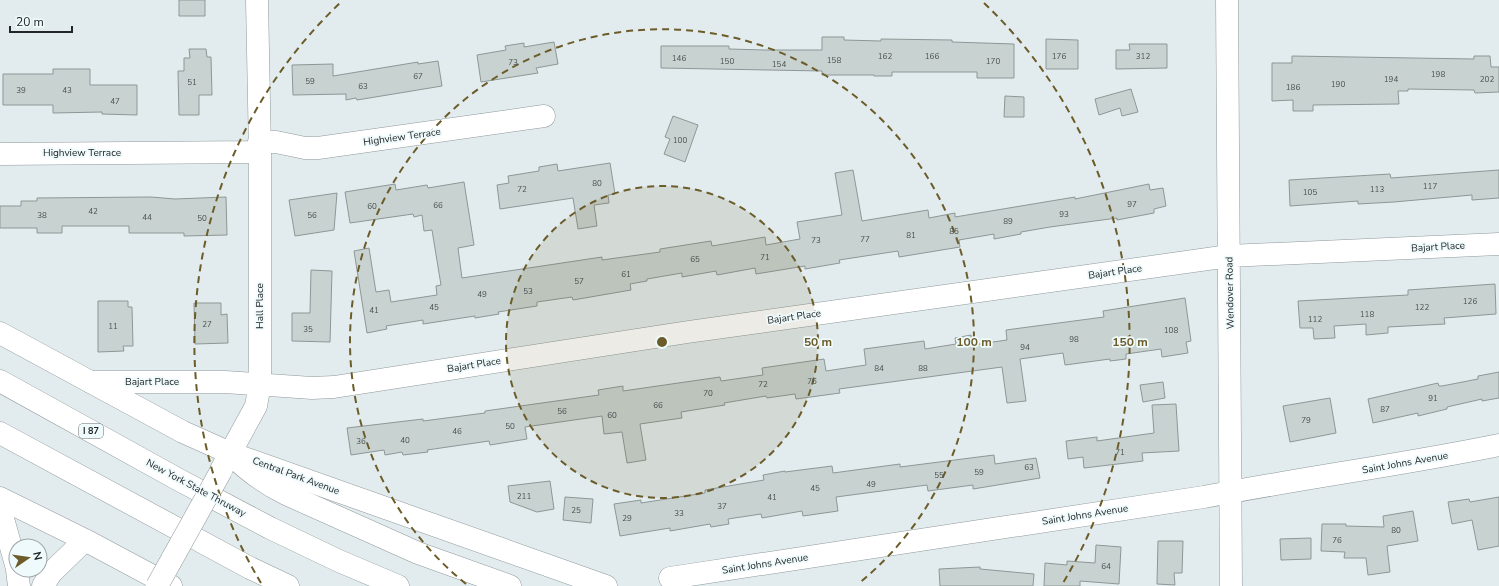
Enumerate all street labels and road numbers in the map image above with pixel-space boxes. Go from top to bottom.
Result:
street label: Highview Terrace [362,125,442,149]
street label: Highview Terrace [43,146,121,160]
street label: Bajart Place [1411,239,1465,255]
street label: Wendover Road [1222,256,1238,329]
street label: Bajart Place [1087,261,1143,283]
street label: Hall Place [253,283,267,329]
street label: Bajart Place [766,306,822,328]
street label: Bajart Place [446,354,502,376]
street label: Bajart Place [125,375,179,389]
road number: I 87 [79,424,103,438]
street label: Saint Johns Avenue [1361,449,1449,477]
street label: Central Park Avenue [250,454,342,498]
street label: New York State Thruway [144,456,249,521]
street label: Saint Johns Avenue [1041,501,1129,529]
street label: Saint Johns Avenue [721,550,809,578]

